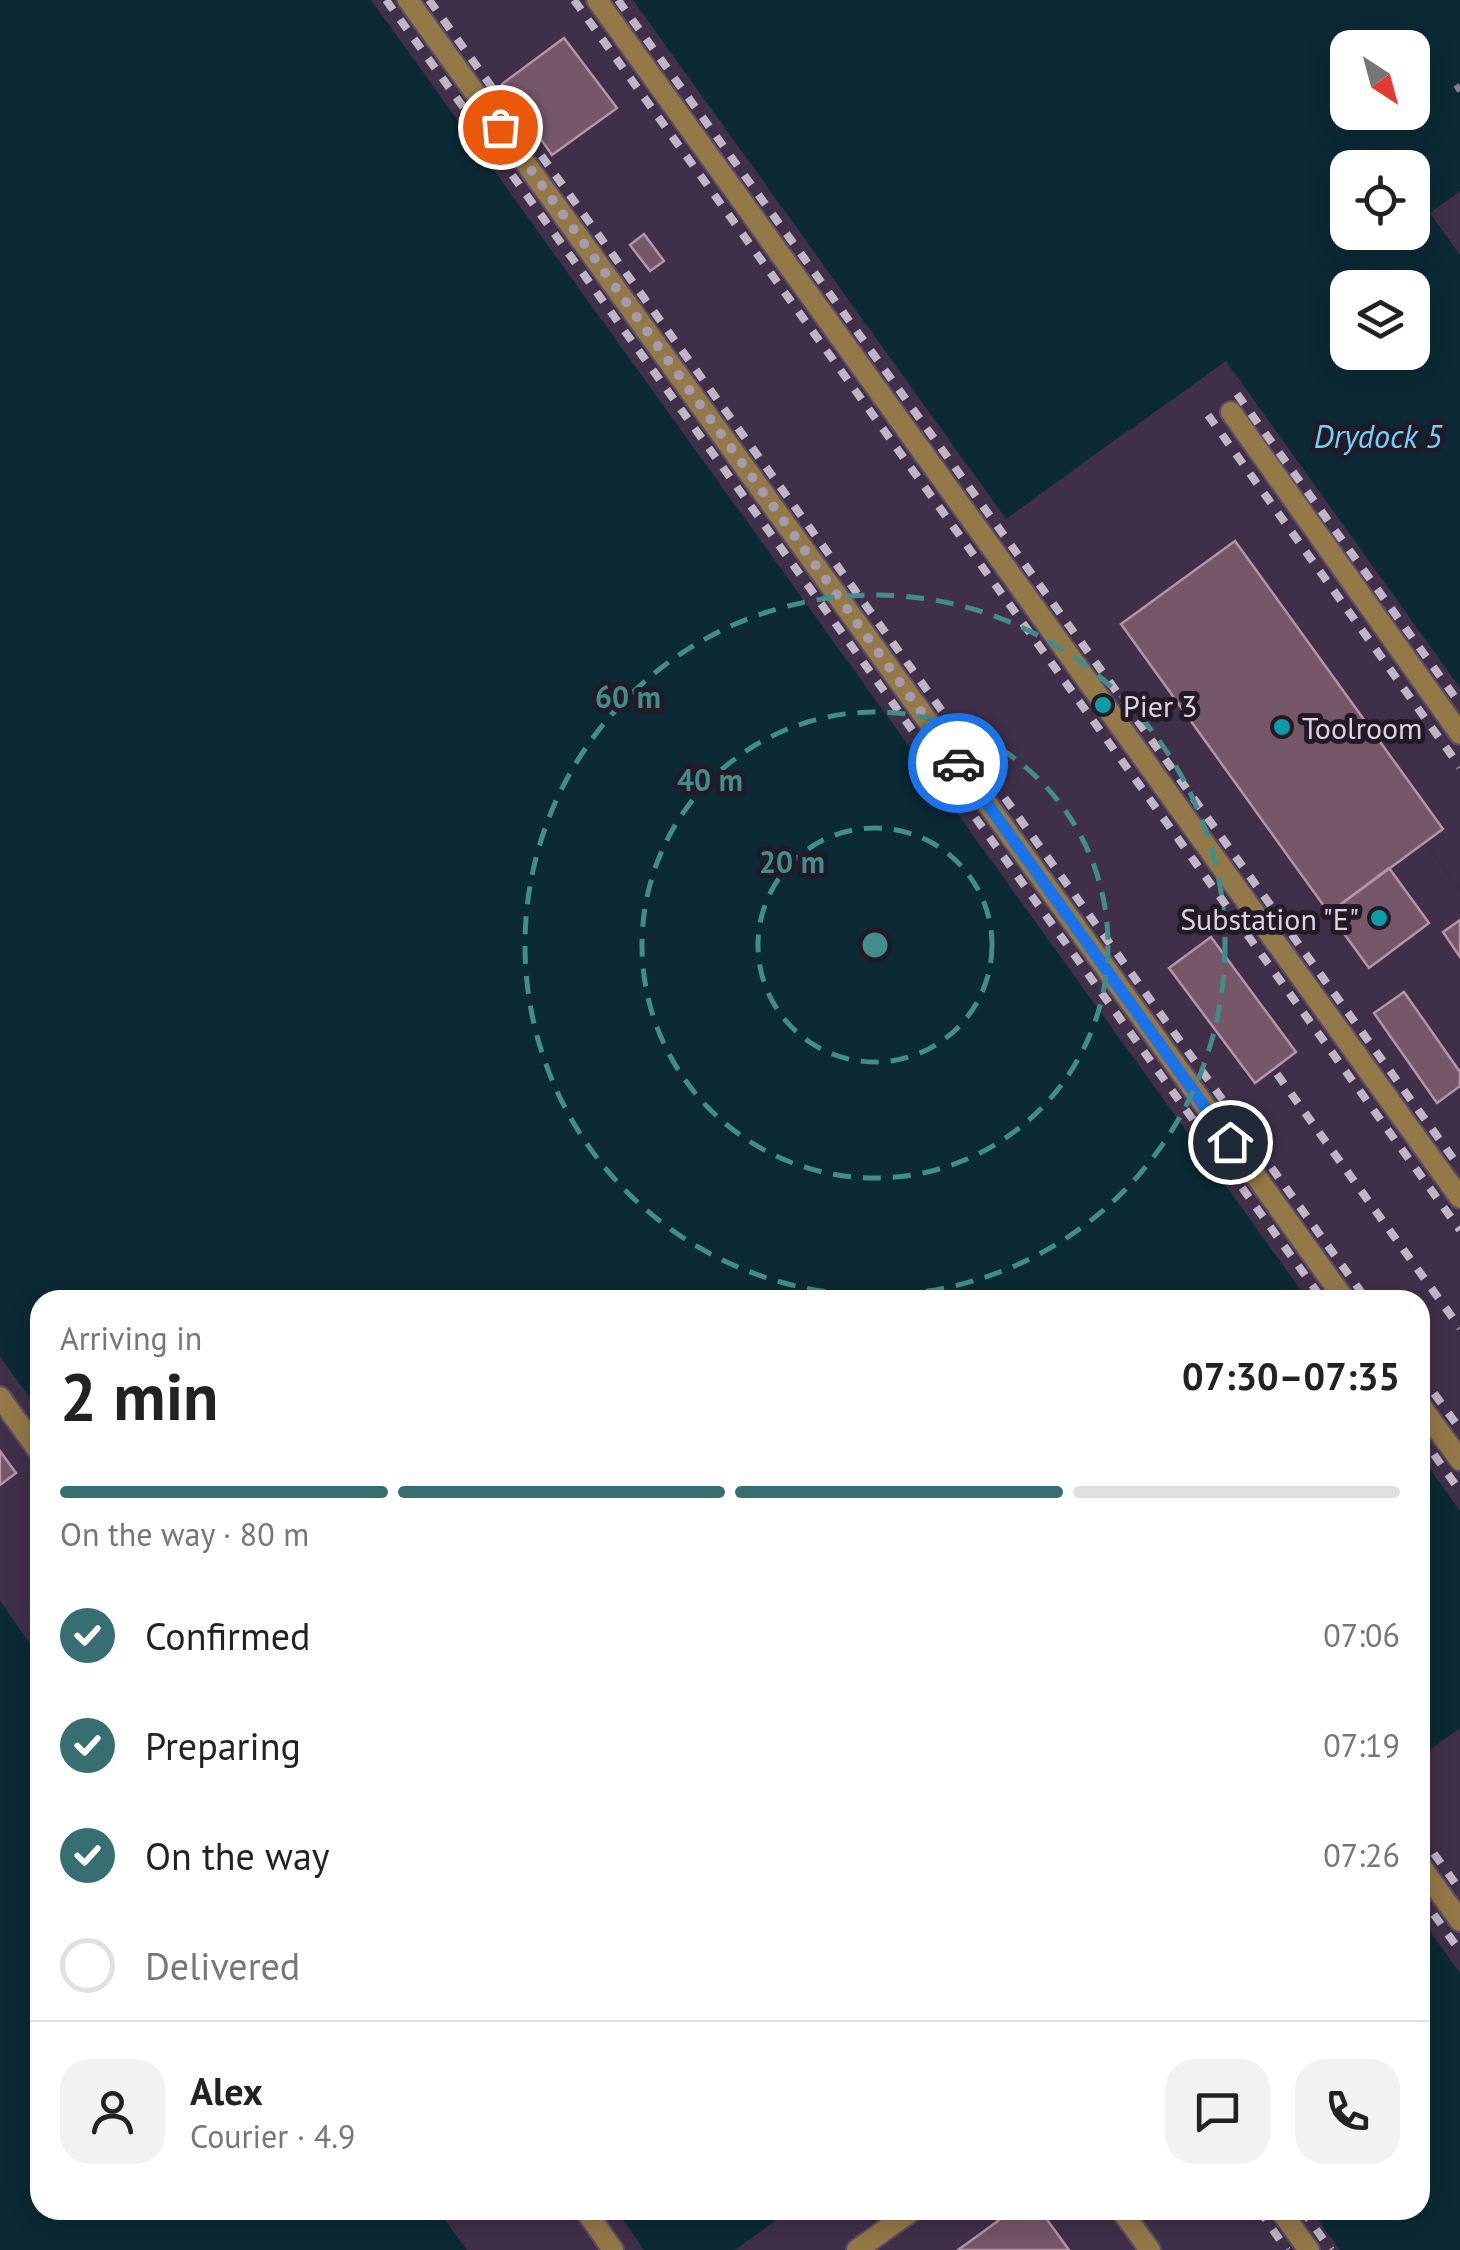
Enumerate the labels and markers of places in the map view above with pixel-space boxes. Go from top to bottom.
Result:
pin [458,85,543,170]
place label: Pier 3 [1123,686,1198,725]
marker: Pier 3 [1092,694,1114,716]
place label: Toolroom [1302,708,1422,747]
marker: Toolroom [1271,716,1293,738]
place label: Substation "E" [1180,899,1359,938]
marker: Substation "E" [1368,907,1390,929]
centre of rings [857,927,893,963]
pin [1188,1100,1273,1185]

